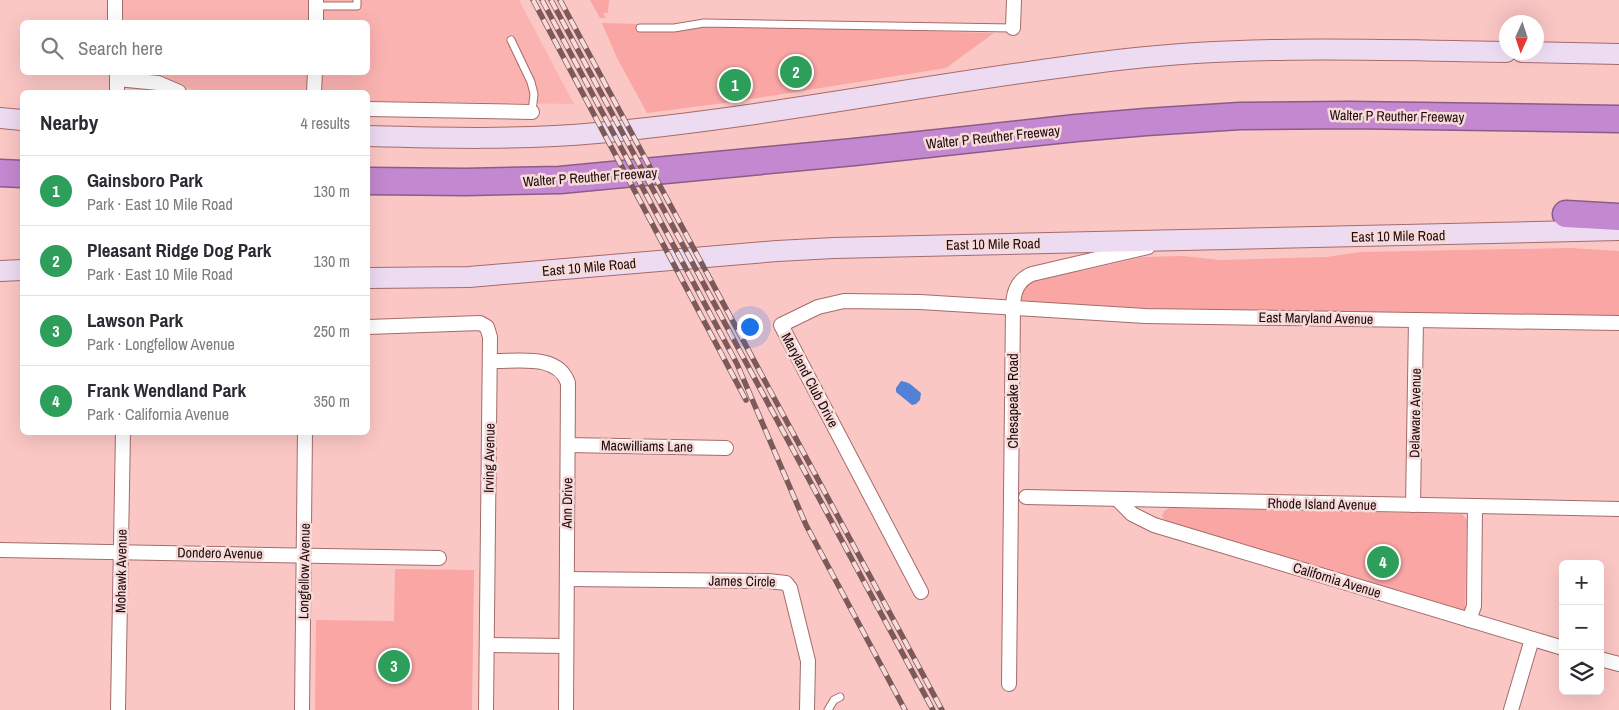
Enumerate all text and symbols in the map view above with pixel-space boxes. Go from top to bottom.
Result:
north arrow [1499,15,1544,60]
search box [20,20,370,75]
icon: search [38,34,66,62]
text: Search here [78,35,163,61]
pin: 2 [780,53,812,91]
pin: 1 [719,66,751,104]
street label: Walter P Reuther Freeway [1330,106,1465,126]
text: Nearby [40,108,98,137]
text: 4 results [300,112,350,134]
street label: Walter P Reuther Freeway [925,121,1061,153]
street label: Walter P Reuther Freeway [522,163,658,191]
text: Gainsboro Park [87,167,203,193]
text: 1 [52,180,60,202]
text: 130 m [314,180,350,202]
text: Park · East 10 Mile Road [87,193,233,215]
street label: East 10 Mile Road [1351,226,1445,246]
street label: East 10 Mile Road [946,234,1040,254]
text: Pleasant Ridge Dog Park [87,237,271,263]
text: 2 [52,250,60,272]
text: 130 m [314,250,350,272]
street label: East 10 Mile Road [541,254,637,280]
text: Park · East 10 Mile Road [87,263,233,285]
text: Lawson Park [87,307,183,333]
street label: East Maryland Avenue [1259,308,1373,328]
your location [737,314,763,340]
text: 3 [52,320,60,342]
text: 250 m [314,320,350,342]
street label: Maryland Club Drive [777,330,843,430]
text: Park · Longfellow Avenue [87,333,235,355]
street label: Chesapeake Road [1004,353,1022,449]
street label: Delaware Avenue [1405,368,1425,458]
text: Frank Wendland Park [87,377,246,403]
text: 4 [52,390,60,412]
text: 350 m [314,390,350,412]
text: Park · California Avenue [87,403,229,425]
street label: Irving Avenue [479,423,499,493]
street label: Macwilliams Lane [601,436,693,456]
street label: Ann Drive [558,477,576,530]
street label: Rhode Island Avenue [1267,494,1377,514]
street label: Longfellow Avenue [294,523,314,619]
street label: Mohawk Avenue [111,529,131,613]
street label: Dondero Avenue [177,543,263,563]
pin: 4 [1367,543,1399,581]
street label: California Avenue [1291,558,1383,602]
map controls [1559,560,1604,695]
button: + [1559,560,1604,605]
street label: James Circle [708,571,776,591]
button: − [1559,605,1604,650]
pin: 3 [378,647,410,685]
button: layers [1559,650,1604,695]

